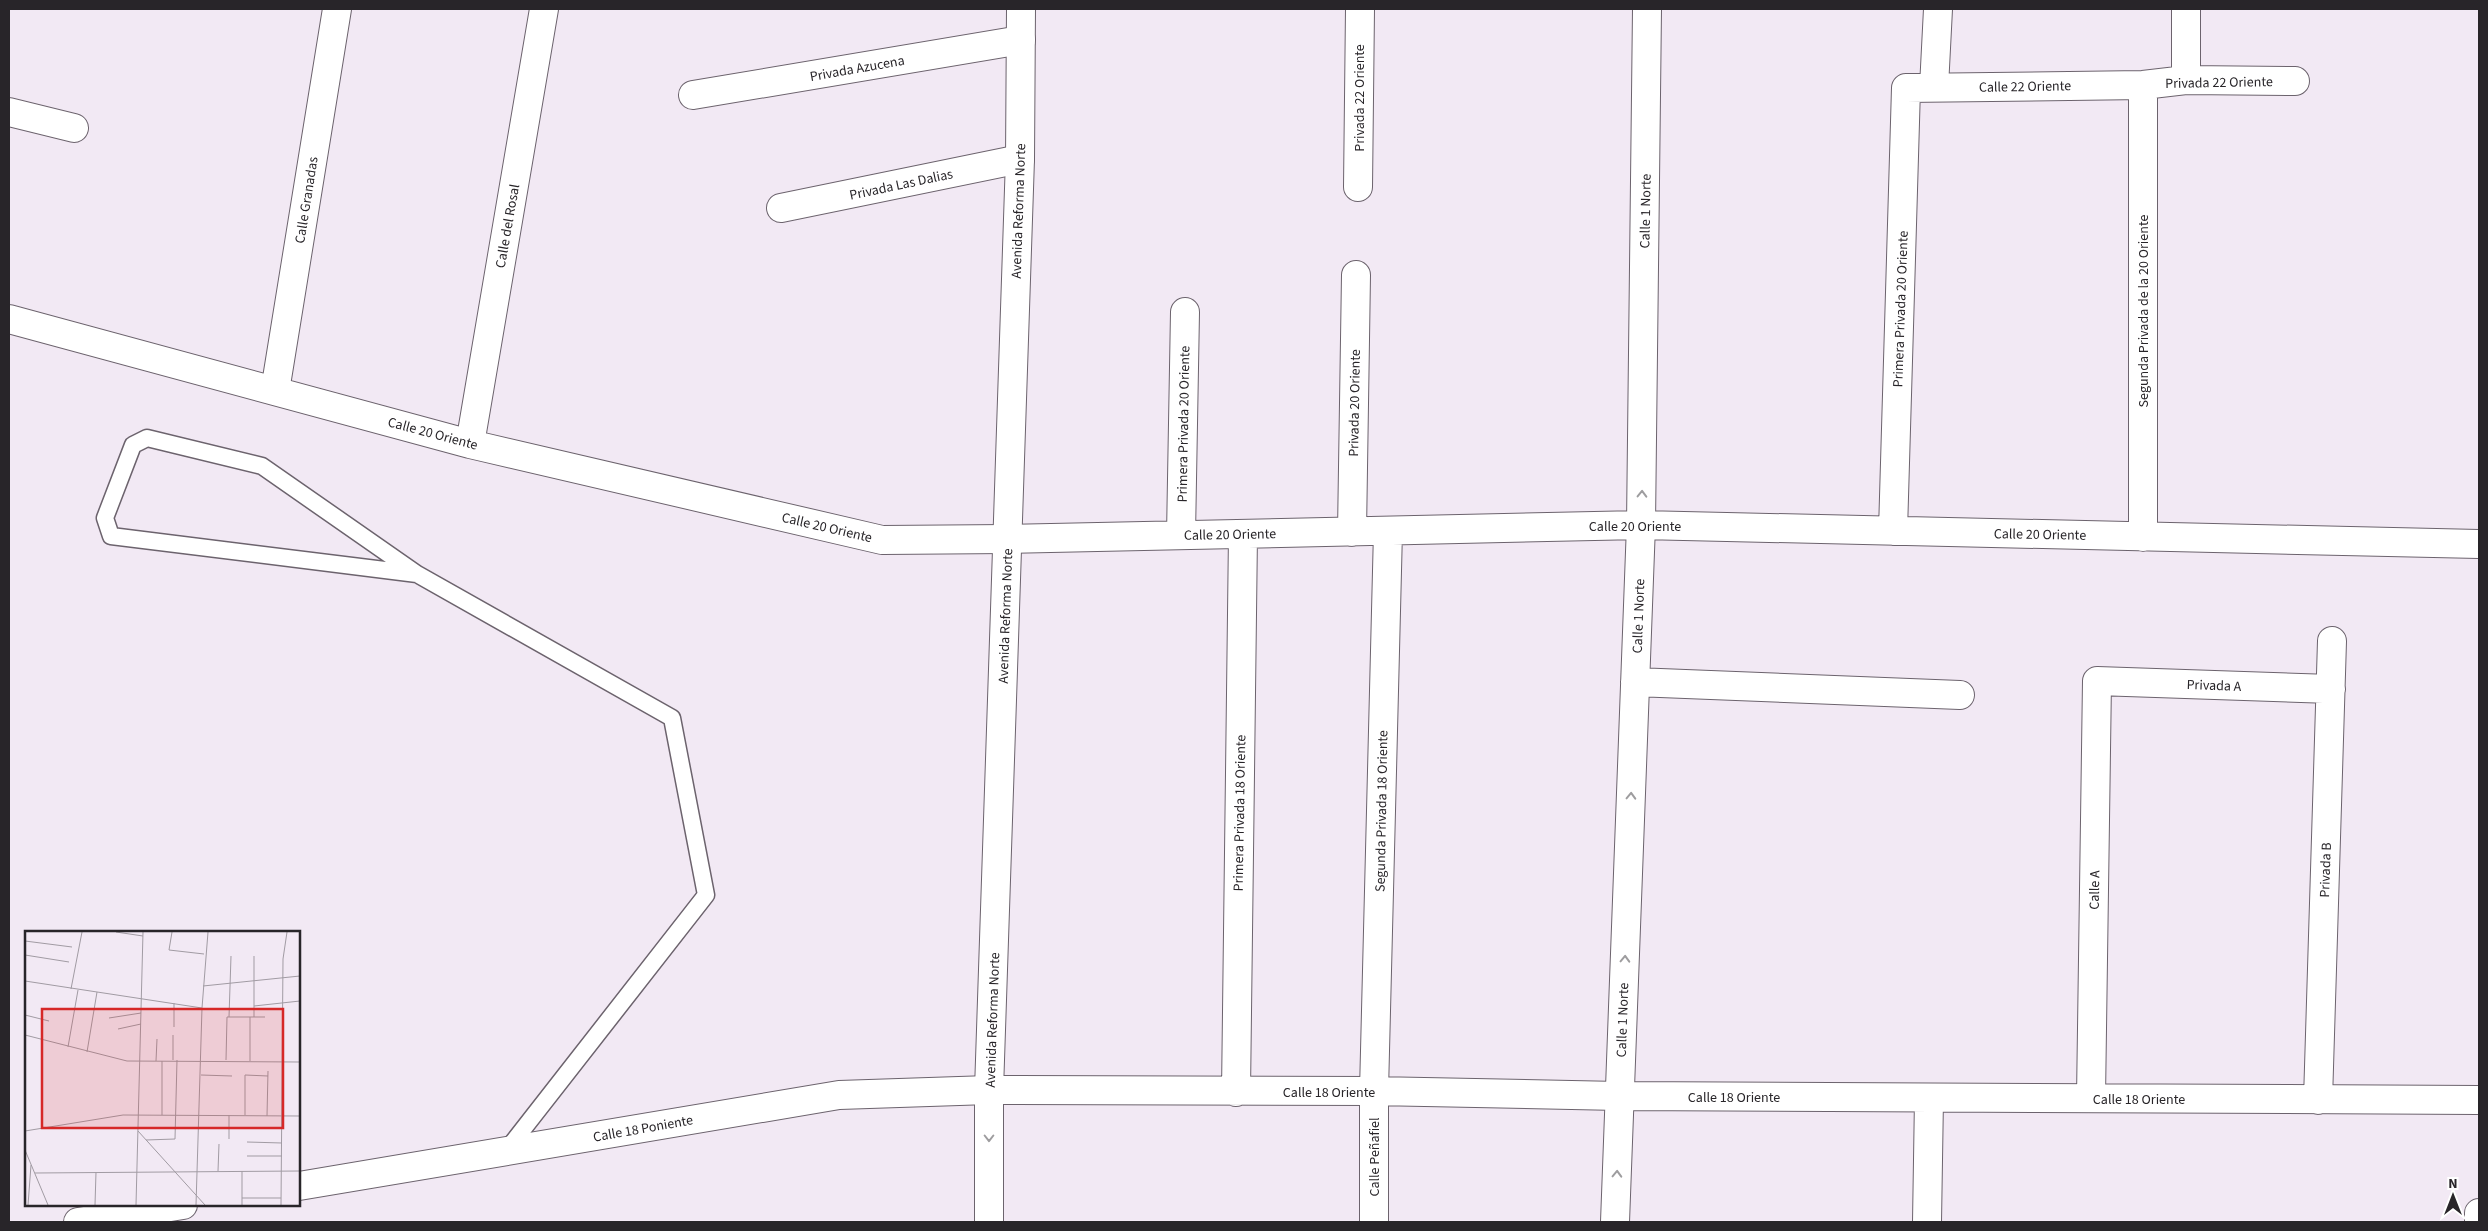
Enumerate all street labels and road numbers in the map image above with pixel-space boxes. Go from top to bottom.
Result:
street label: Privada 22 Oriente [1350,44,1370,152]
street label: Privada Azucena [808,51,906,87]
street label: Privada 22 Oriente [2165,72,2273,94]
street label: Calle 22 Oriente [1979,76,2071,98]
street label: Avenida Reforma Norte [1007,143,1031,279]
street label: Calle Granadas [290,155,324,245]
street label: Privada Las Dalias [848,164,955,206]
street label: Calle 1 Norte [1635,173,1657,249]
street label: Calle del Rosal [491,182,525,270]
street label: Segunda Privada de la 20 Oriente [2134,215,2154,407]
street label: Primera Privada 20 Oriente [1888,230,1914,388]
street label: Primera Privada 20 Oriente [1173,345,1195,503]
street label: Privada 20 Oriente [1344,349,1366,457]
street label: Calle 20 Oriente [386,412,480,456]
street label: Calle 20 Oriente [780,508,874,548]
street label: Calle 20 Oriente [1589,517,1681,537]
street label: Calle 20 Oriente [1184,524,1276,546]
street label: Calle 20 Oriente [1994,524,2086,546]
street label: Avenida Reforma Norte [994,548,1018,684]
street label: Calle 1 Norte [1628,578,1650,654]
street label: Privada A [2186,675,2242,697]
street label: Segunda Privada 18 Oriente [1371,730,1393,892]
street label: Primera Privada 18 Oriente [1229,734,1251,892]
street label: Privada B [2315,842,2337,898]
street label: Calle A [2085,870,2105,910]
street label: Avenida Reforma Norte [981,952,1005,1088]
street label: Calle 1 Norte [1612,982,1634,1058]
street label: Calle 18 Oriente [1283,1083,1375,1103]
street label: Calle 18 Oriente [1688,1088,1780,1108]
street label: Calle 18 Oriente [2093,1090,2185,1110]
street label: Calle 18 Poniente [592,1110,695,1148]
street label: Calle Peñafiel [1365,1117,1385,1197]

